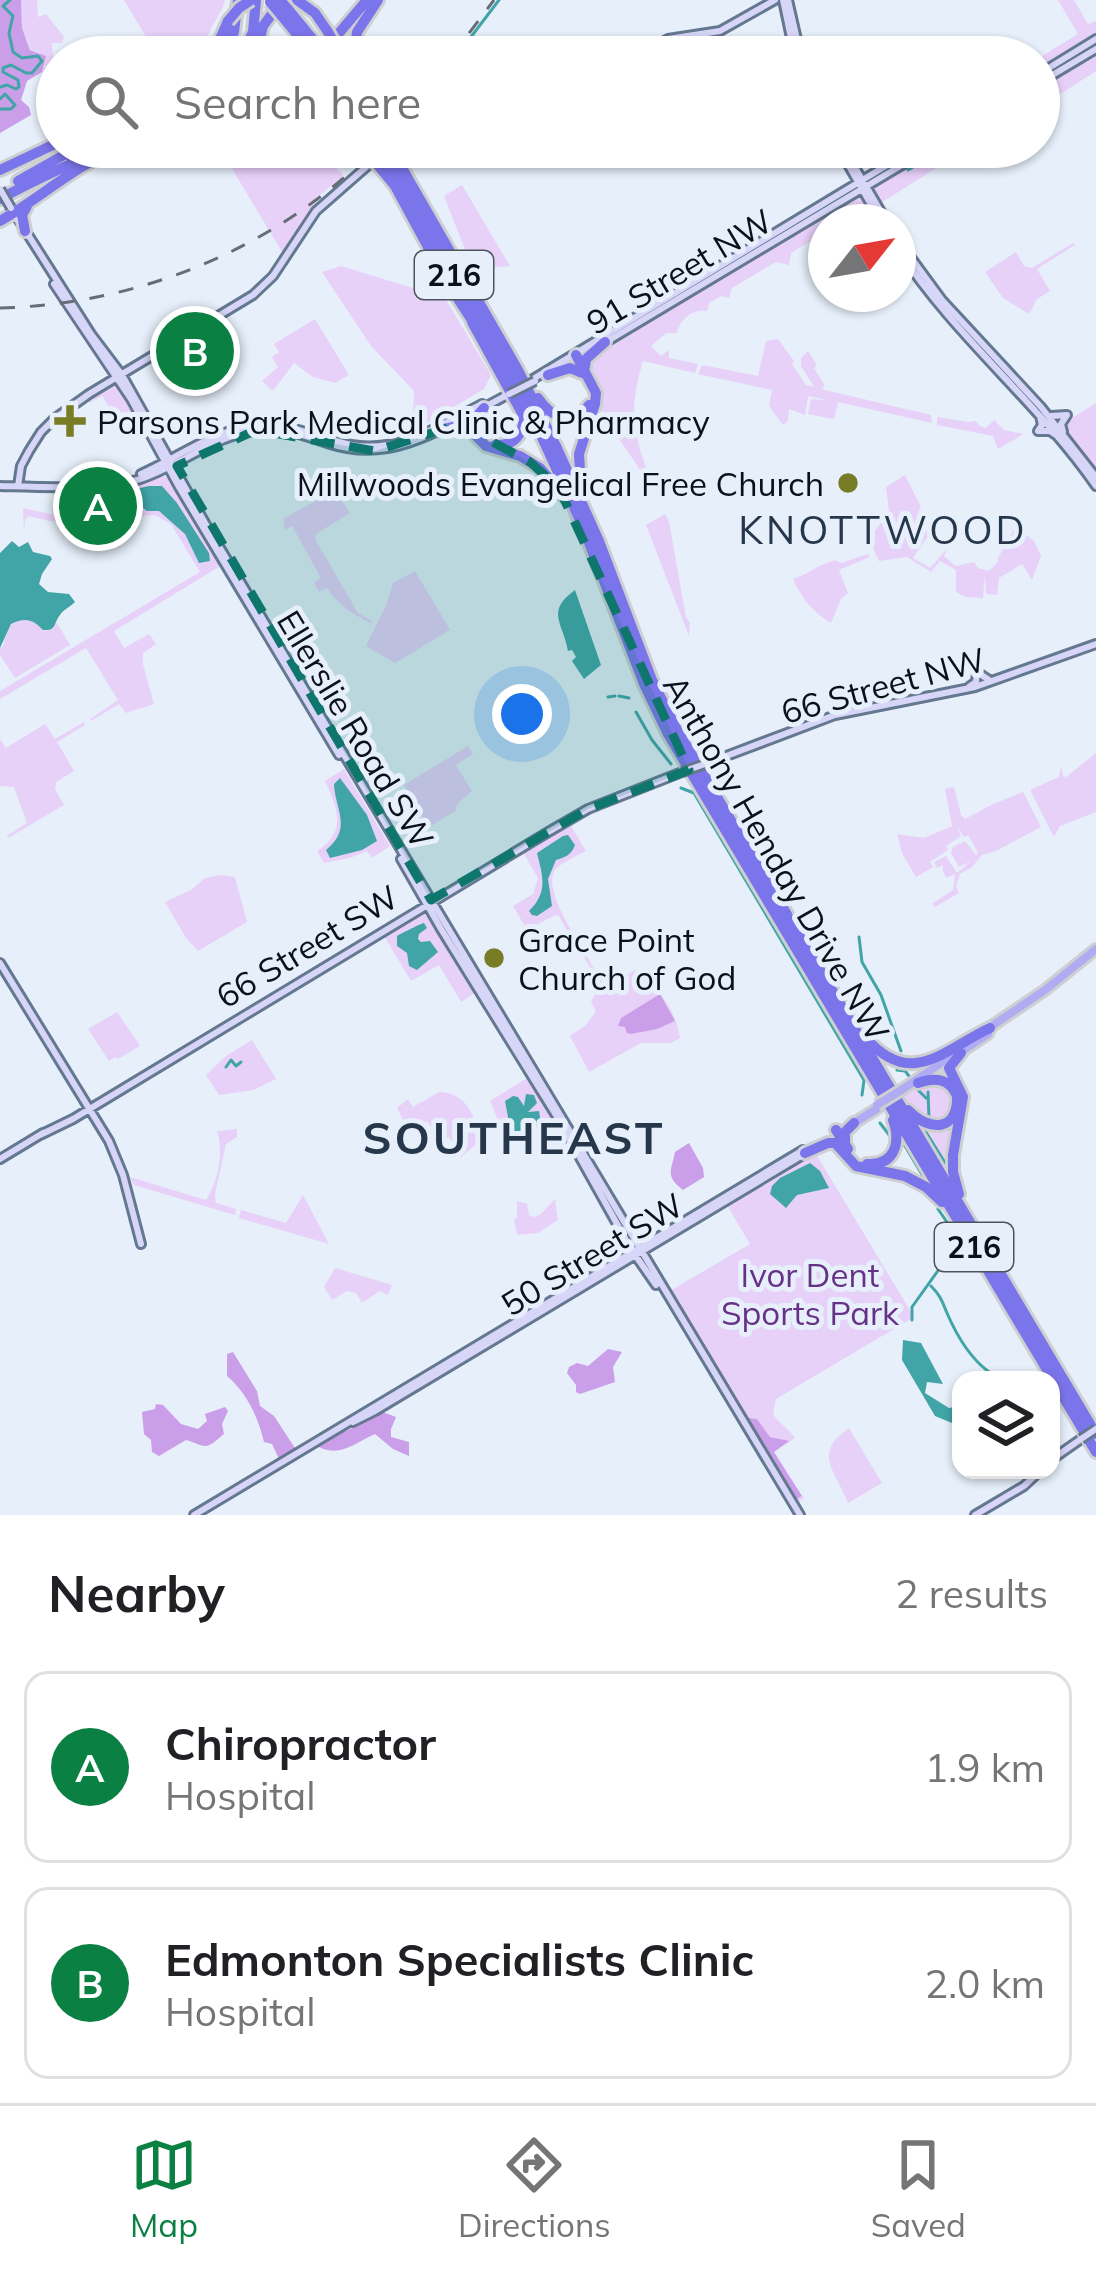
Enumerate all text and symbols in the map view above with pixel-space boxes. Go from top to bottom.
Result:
search box [36,36,1060,168]
icon: search [78,69,144,135]
text: Search here [174,74,421,130]
street label: 91 Street NW [579,199,779,343]
north arrow [808,204,916,312]
road number: 216 [415,251,493,299]
pin: B [156,306,234,396]
place label: Parsons Park Medical Clinic & Pharmacy [97,401,710,442]
marker: Parsons Park Medical Clinic & Pharmacy [54,405,86,437]
pin: A [59,461,137,551]
place label: Millwoods Evangelical Free Church [297,463,824,504]
marker: Millwoods Evangelical Free Church [835,470,861,496]
district label: KNOTTWOOD [738,505,1028,554]
street label: Ellerslie Road SW [269,603,443,855]
street label: 66 Street NW [777,638,989,732]
street label: Anthony Henday Drive NW [655,667,899,1049]
your location [492,684,552,744]
street label: 66 Street SW [209,876,405,1016]
place label: Grace Point Church of God [518,919,736,998]
marker: Grace Point Church of God [481,945,507,971]
district label: SOUTHEAST [362,1109,666,1165]
street label: 50 Street SW [494,1184,690,1324]
road number: 216 [935,1223,1013,1271]
park label: Ivor Dent Sports Park [721,1254,900,1333]
map controls [952,1371,1060,1479]
button: layers [952,1371,1060,1479]
text: Nearby [48,1561,225,1625]
text: 2 results [895,1569,1048,1618]
text: Chiropractor [165,1715,436,1771]
text: A [75,1743,105,1792]
text: 1.9 km [925,1743,1045,1792]
text: Hospital [165,1771,316,1820]
text: Edmonton Specialists Clinic [165,1931,754,1987]
text: B [77,1959,103,2008]
text: 2.0 km [925,1959,1045,2008]
text: Hospital [165,1987,316,2036]
tab: Map [130,2132,198,2245]
tab: Directions [458,2132,611,2245]
tab: Saved [871,2132,966,2245]

